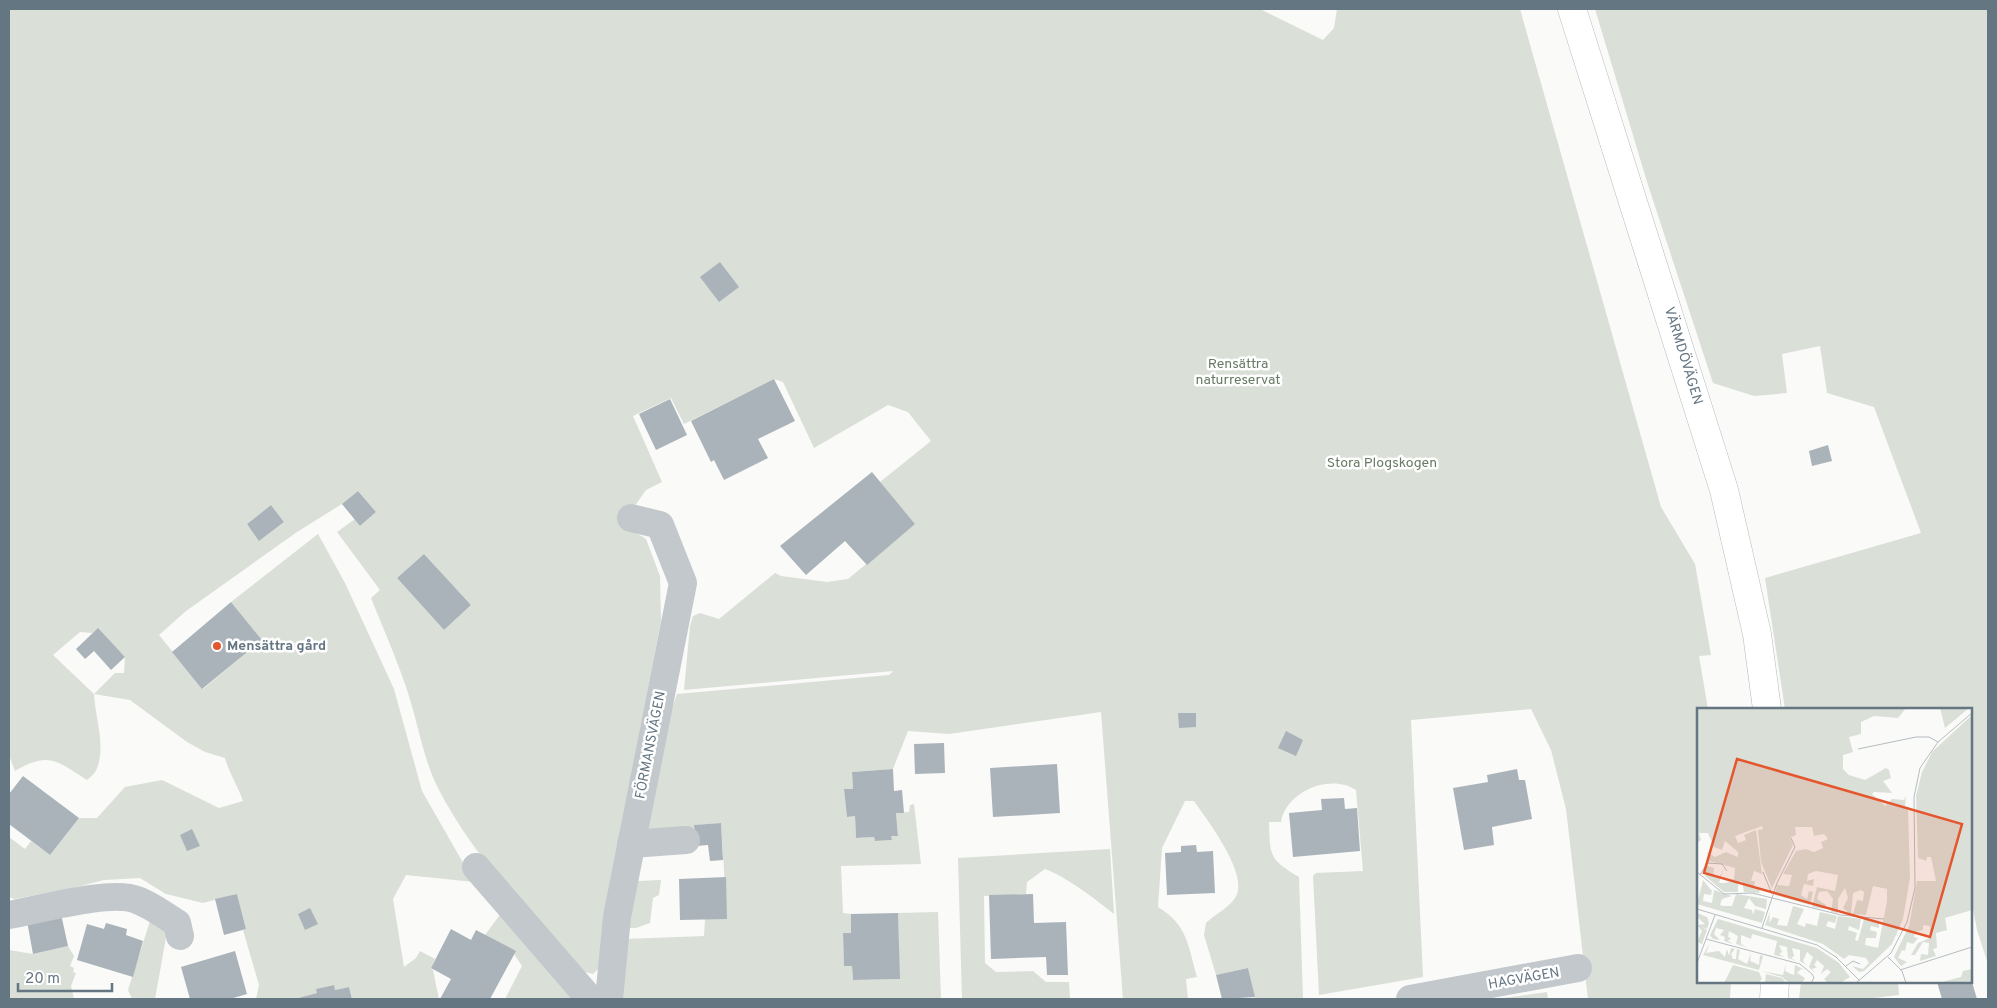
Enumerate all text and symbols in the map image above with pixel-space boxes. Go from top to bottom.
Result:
street label: VÄRMDÖVÄGEN [1660,305,1707,407]
park label: Rensättra naturreservat [1196,356,1280,389]
park label: Stora Plogskogen [1327,455,1437,472]
place label: Mensättra gård [227,638,326,655]
marker: Mensättra gård [211,640,223,652]
street label: FÖRMANSVÄGEN [631,689,670,800]
inset map [1697,708,1972,983]
scale bar [18,960,111,992]
street label: HAGVÄGEN [1487,963,1561,994]
text: 20 m [25,970,60,989]

